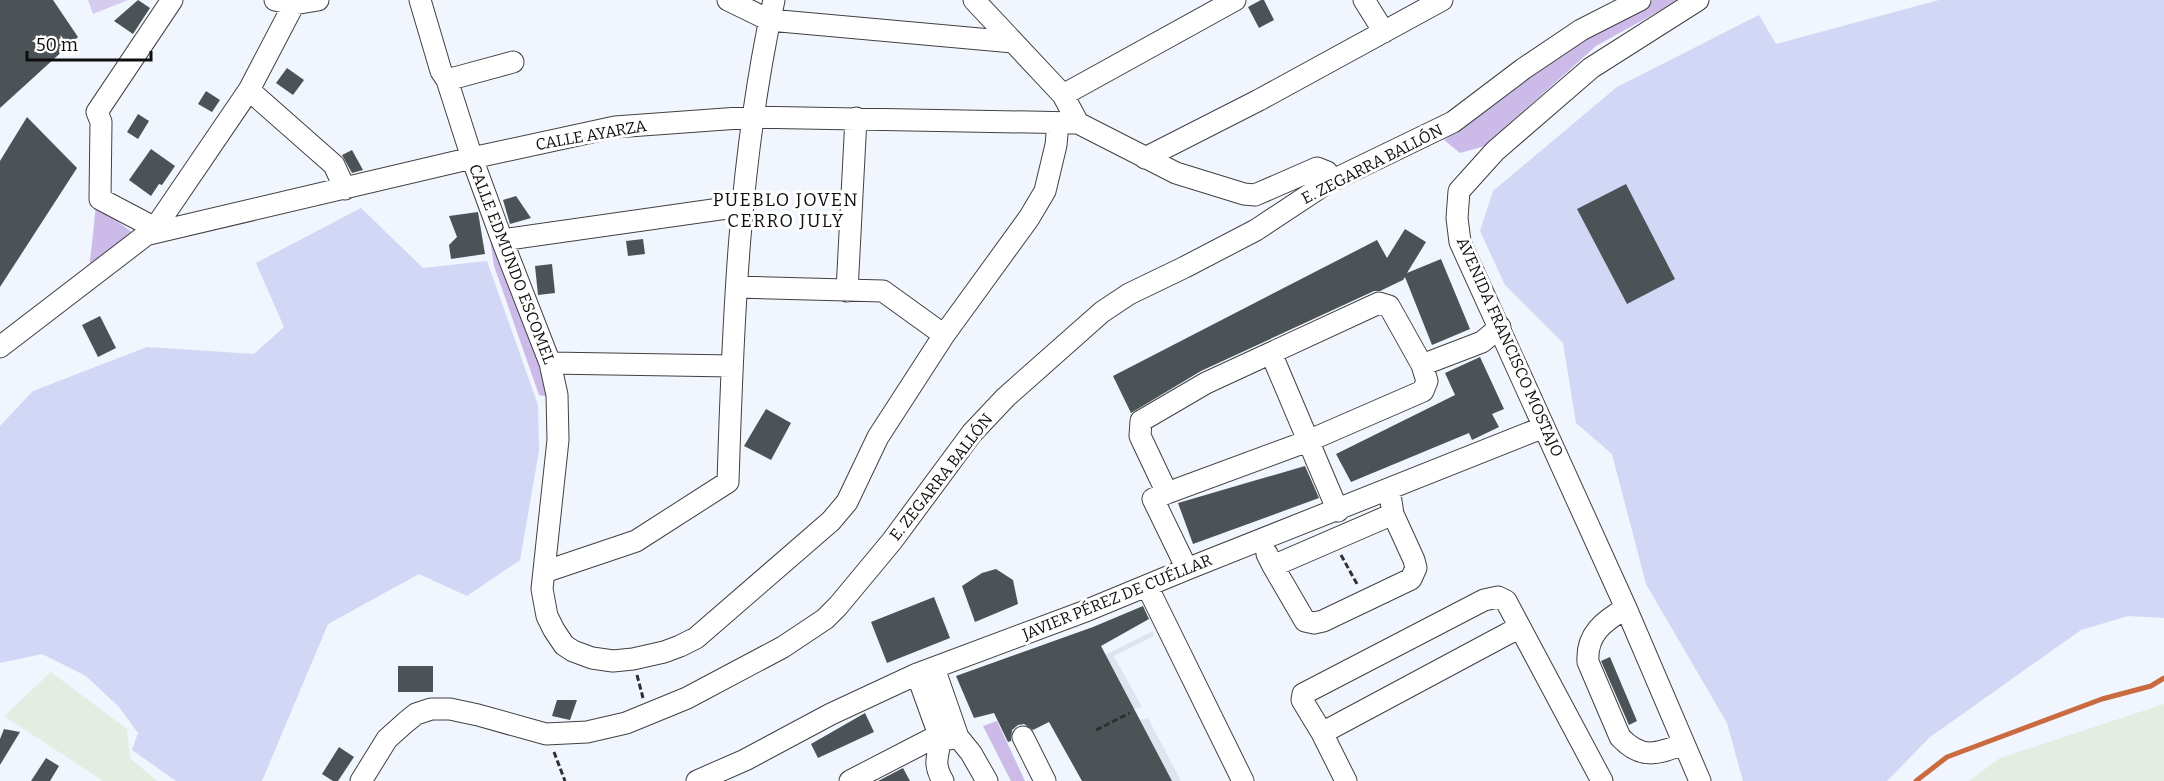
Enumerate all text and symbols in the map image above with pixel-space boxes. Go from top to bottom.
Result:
scale bar [27,24,152,62]
text: 50 m [36,34,78,56]
street label: CALLE AYARZA [534,116,649,154]
street label: E. ZEGARRA BALLÓN [1298,119,1446,208]
street label: CALLE EDMUNDO ESCOMEL [465,161,559,367]
district label: PUEBLO JOVEN CERRO JULY [713,189,859,232]
street label: AVENIDA FRANCISCO MOSTAJO [1453,234,1567,460]
street label: E. ZEGARRA BALLÓN [885,409,997,544]
street label: JAVIER PÉREZ DE CUÉLLAR [1018,549,1215,644]

